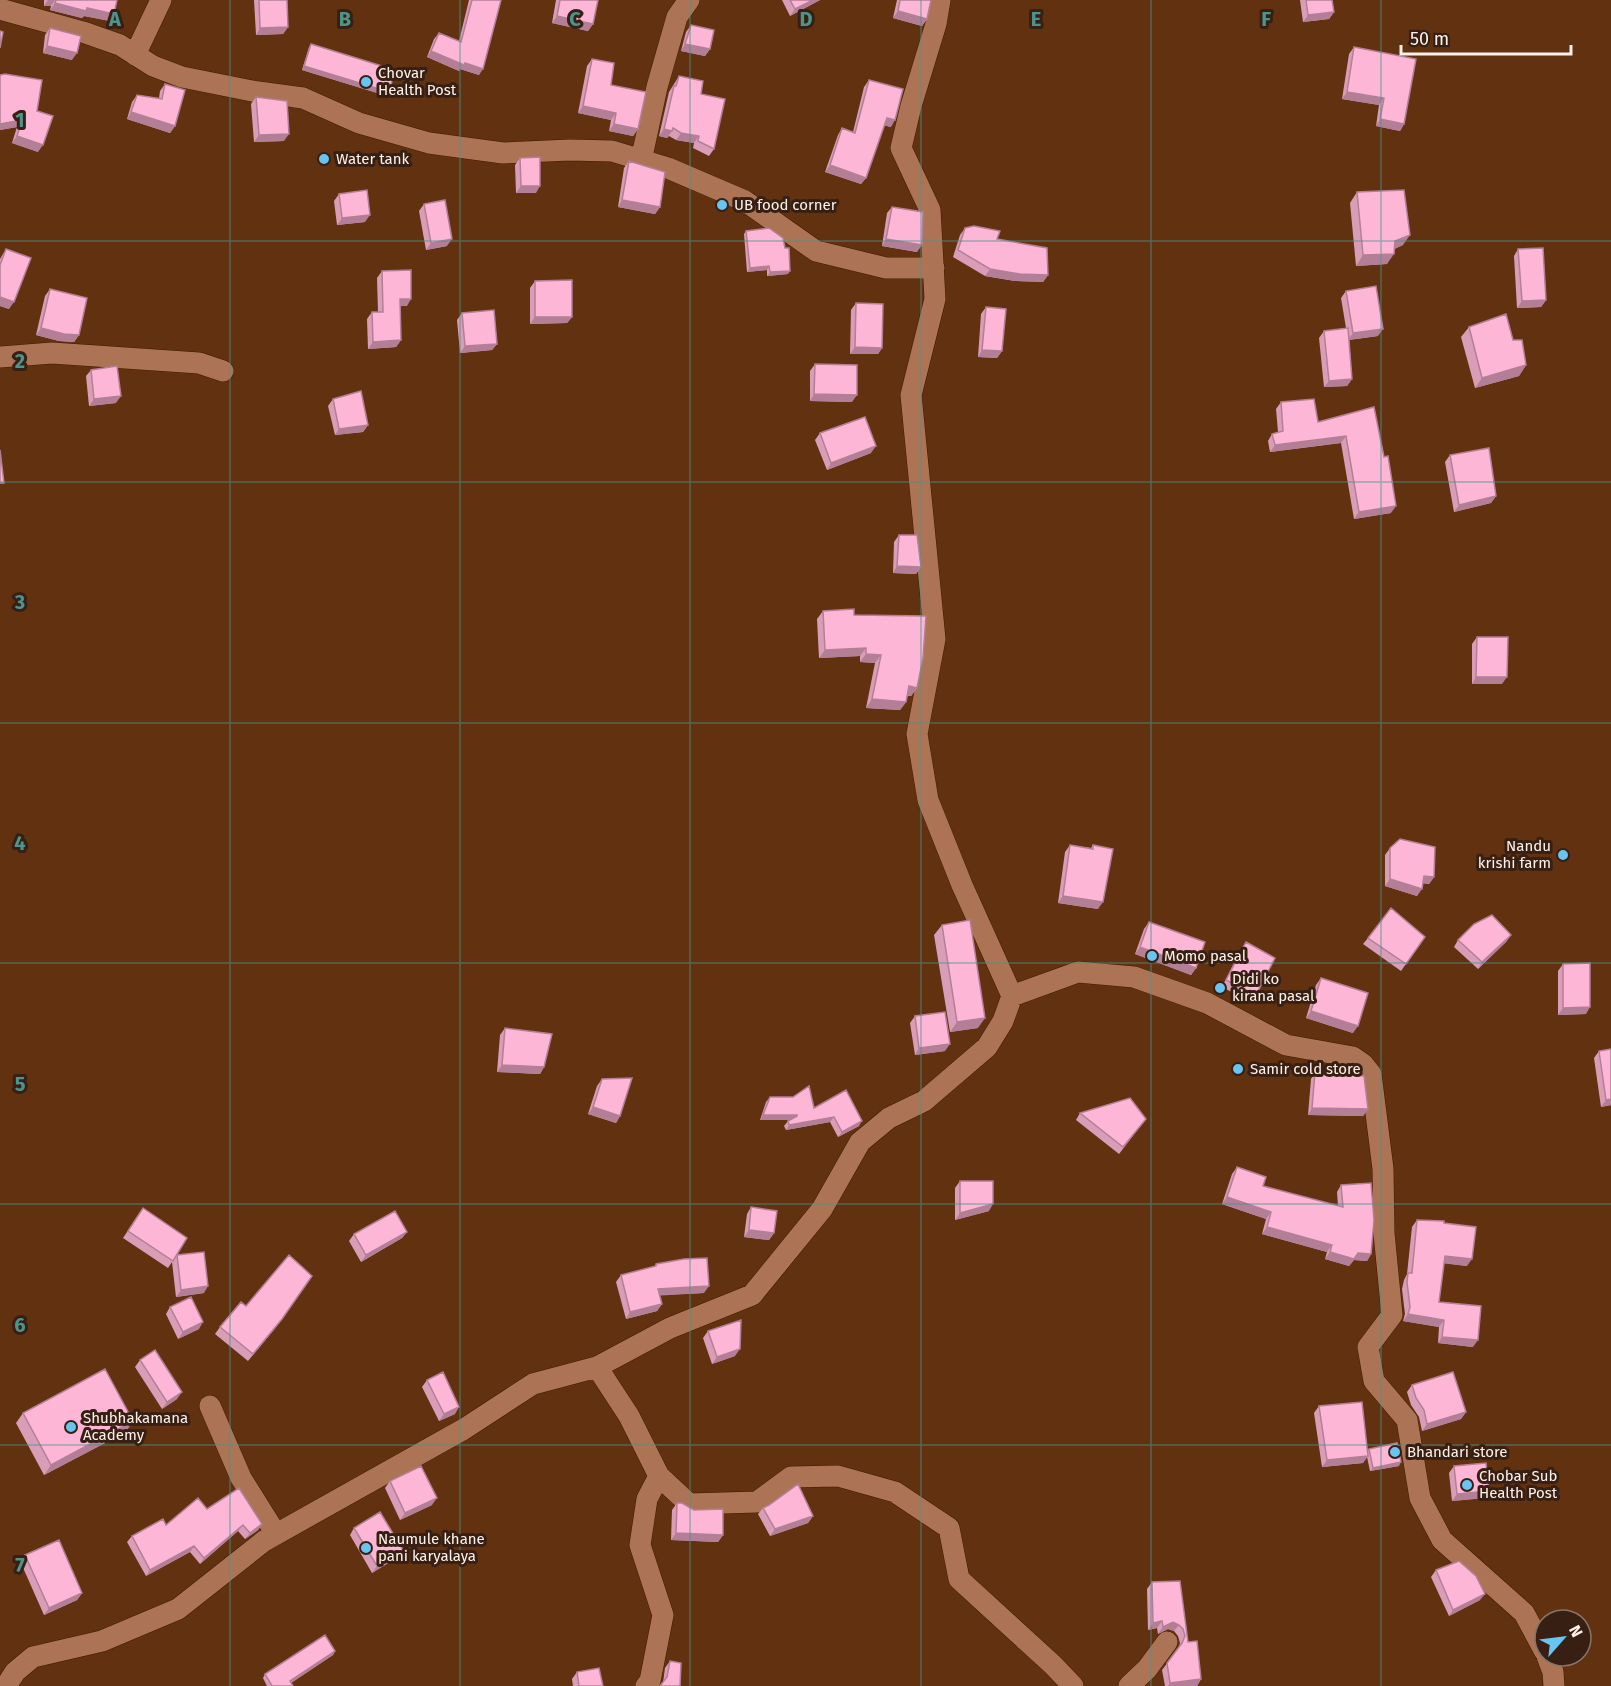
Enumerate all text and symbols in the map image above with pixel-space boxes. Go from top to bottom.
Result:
text: A [108,7,122,31]
text: B [339,7,351,31]
text: C [569,7,581,31]
text: D [799,7,813,31]
text: E [1031,7,1041,31]
text: F [1261,7,1271,31]
scale bar [1401,18,1570,56]
text: 50 m [1410,28,1449,50]
place label: Chovar Health Post [378,64,457,99]
marker: Chovar Health Post [359,75,373,89]
text: 1 [15,108,25,132]
place label: Water tank [336,150,409,168]
marker: Water tank [317,152,331,166]
place label: UB food corner [734,196,837,214]
marker: UB food corner [715,198,729,212]
text: 2 [15,349,25,373]
text: 3 [14,590,25,614]
text: 4 [14,831,26,855]
place label: Nandu krishi farm [1478,837,1551,872]
marker: Nandu krishi farm [1556,848,1570,862]
place label: Momo pasal [1164,947,1247,965]
marker: Momo pasal [1145,949,1159,963]
place label: Didi ko kirana pasal [1232,970,1315,1005]
marker: Didi ko kirana pasal [1213,981,1227,995]
place label: Samir cold store [1250,1060,1361,1078]
marker: Samir cold store [1231,1062,1245,1076]
text: 5 [15,1072,26,1096]
text: 6 [14,1313,26,1337]
place label: Shubhakamana Academy [83,1409,188,1444]
marker: Shubhakamana Academy [64,1420,78,1434]
place label: Bhandari store [1407,1443,1507,1461]
marker: Bhandari store [1388,1445,1402,1459]
place label: Chobar Sub Health Post [1479,1467,1558,1502]
marker: Chobar Sub Health Post [1460,1478,1474,1492]
place label: Naumule khane pani karyalaya [378,1530,485,1565]
marker: Naumule khane pani karyalaya [359,1541,373,1555]
text: 7 [15,1553,25,1577]
north arrow [1533,1608,1593,1668]
text: N [1565,1622,1587,1640]

